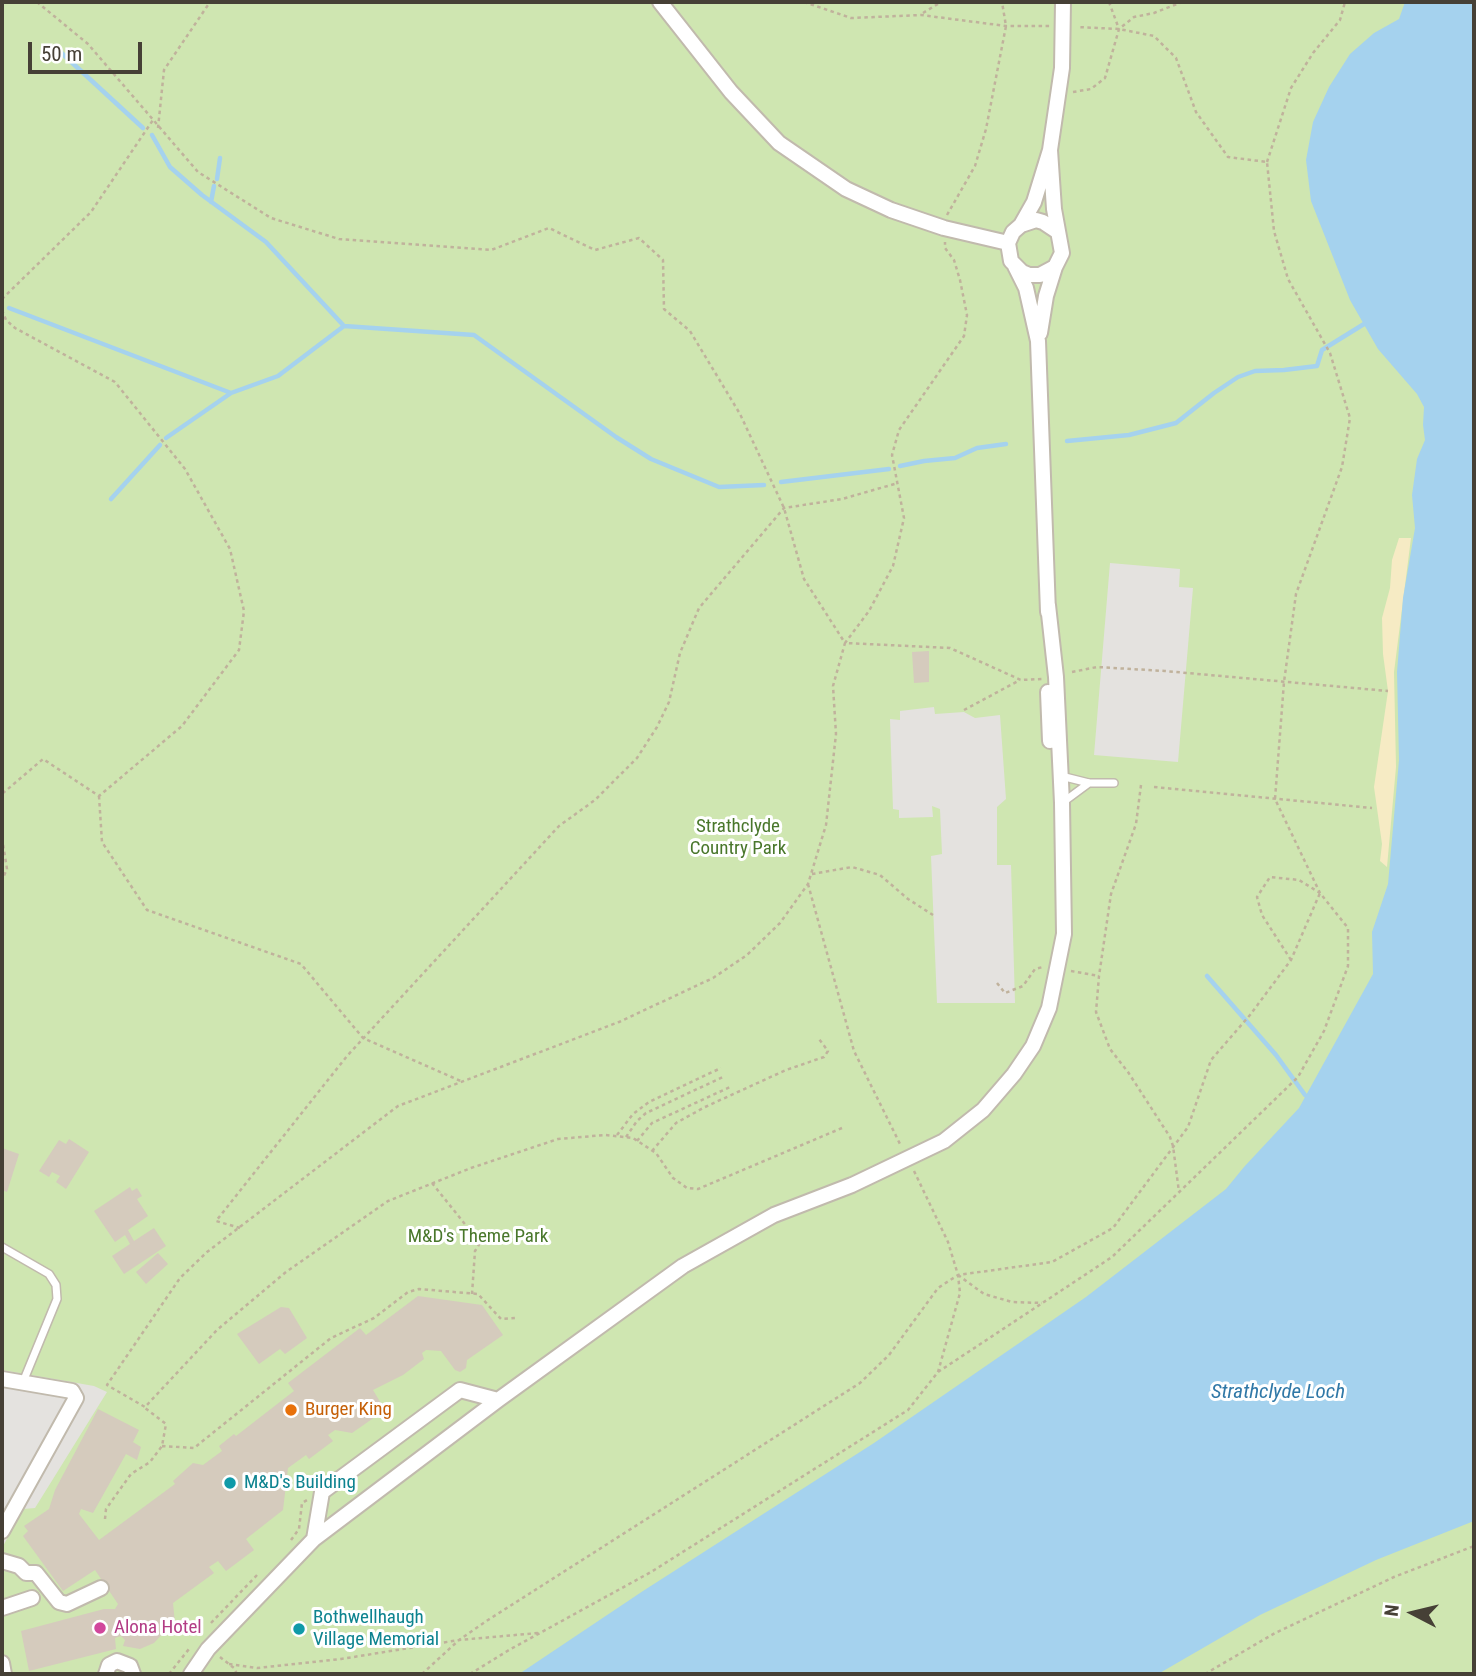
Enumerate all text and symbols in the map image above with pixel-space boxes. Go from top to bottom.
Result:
scale bar [32,28,145,72]
text: 50 m [41,42,82,66]
park label: Strathclyde Country Park [690,816,786,860]
park label: M&D's Theme Park [408,1226,548,1248]
water label: Strathclyde Loch [1211,1380,1345,1406]
place label: Burger King [305,1399,392,1421]
marker: Burger King [283,1402,299,1418]
place label: M&D's Building [244,1472,356,1494]
marker: M&D's Building [222,1475,238,1491]
north arrow [1378,1578,1448,1648]
text: N [1380,1603,1404,1618]
place label: Bothwellhaugh Village Memorial [313,1607,439,1651]
place label: Alona Hotel [114,1617,202,1639]
marker: Alona Hotel [92,1620,108,1636]
marker: Bothwellhaugh Village Memorial [291,1621,307,1637]

